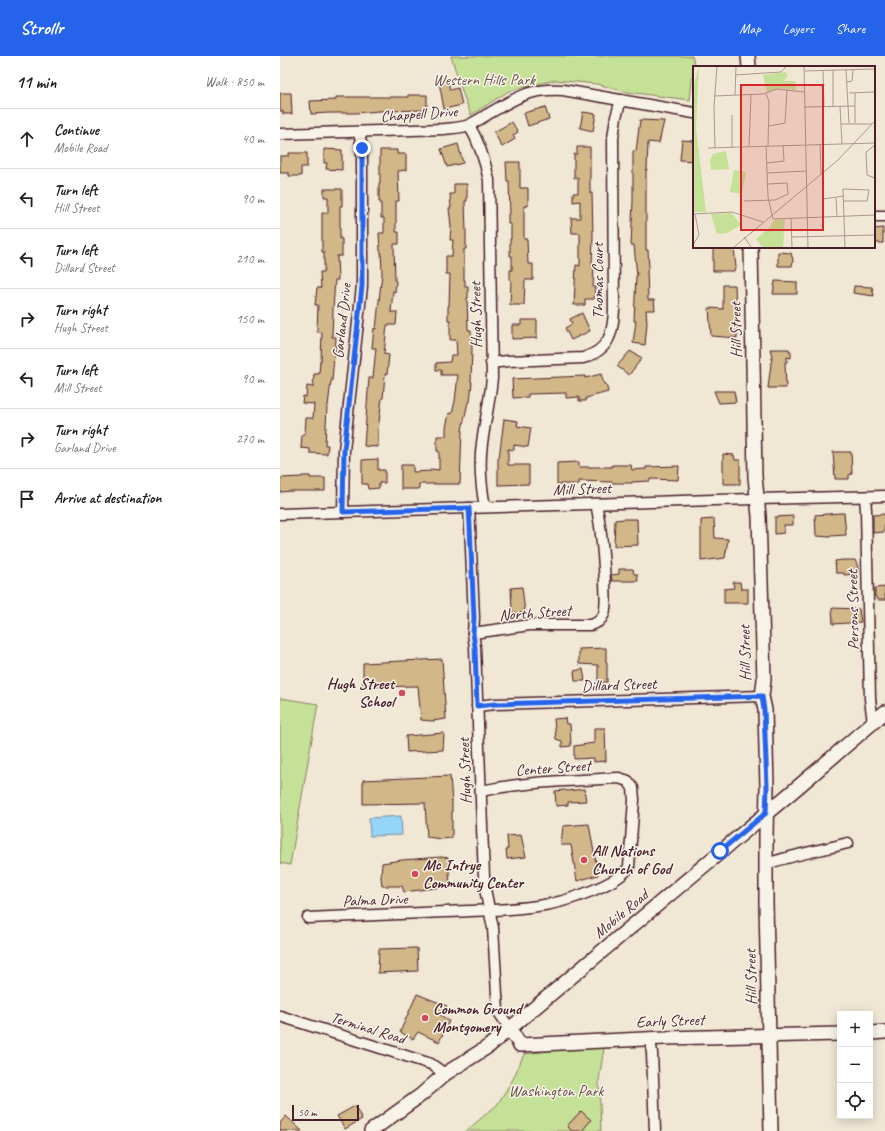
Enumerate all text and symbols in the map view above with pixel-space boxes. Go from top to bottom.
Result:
text: Strollr [20,16,63,40]
text: Map [739,20,761,37]
text: Layers [783,20,814,37]
text: Share [836,20,865,37]
inset map [693,66,875,248]
park label: Western Hills Park [433,70,536,90]
text: 11 min [16,72,56,93]
text: Walk · 850 m [205,74,264,90]
street label: Chappell Drive [380,101,460,127]
text: Continue [54,121,99,140]
icon: ahead [16,128,38,150]
text: 40 m [242,131,264,147]
route end [353,139,371,157]
text: Mobile Road [54,140,107,156]
text: Turn left [54,181,97,200]
icon: left [16,188,38,210]
text: 90 m [242,191,264,207]
text: Hill Street [54,200,99,216]
text: Turn left [54,241,97,260]
street label: Thomas Court [588,241,608,319]
icon: left [16,248,38,270]
text: 210 m [236,251,264,267]
text: Dillard Street [54,260,115,276]
street label: Hugh Street [465,280,487,348]
street label: Garland Drive [328,281,356,360]
street label: Hill Street [725,300,746,358]
text: Turn right [54,301,107,320]
icon: right [16,308,38,330]
text: 150 m [236,311,264,327]
text: Hugh Street [54,320,108,336]
text: Turn left [54,361,97,380]
icon: left [16,368,38,390]
text: 90 m [242,371,264,387]
text: Mill Street [54,380,102,396]
text: Turn right [54,421,107,440]
icon: right [16,428,38,450]
text: 270 m [236,431,264,447]
text: Garland Drive [54,440,115,456]
street label: Mill Street [552,478,613,500]
icon: arrive [16,488,38,510]
text: Arrive at destination [54,489,161,508]
street label: Persons Street [842,568,864,650]
street label: North Street [498,600,574,625]
street label: Hill Street [734,623,755,681]
place label: Hugh Street School [327,674,397,712]
street label: Dillard Street [581,674,658,696]
marker: Hugh Street School [397,688,407,698]
street label: Hugh Street [454,736,476,804]
street label: Center Street [515,755,594,781]
place label: All Nations Church of God [592,841,674,879]
route start [711,842,729,860]
place label: Mc Intrye Community Center [423,855,525,893]
marker: All Nations Church of God [579,855,589,865]
marker: Mc Intrye Community Center [410,869,420,879]
street label: Mobile Road [589,883,655,943]
street label: Palma Drive [342,889,410,911]
street label: Hill Street [740,947,761,1005]
place label: Common Ground Montgomery [433,999,524,1037]
street label: Terminal Road [328,1007,410,1050]
street label: Early Street [636,1010,707,1032]
map controls [837,1011,873,1119]
button: + [837,1011,873,1047]
marker: Common Ground Montgomery [420,1013,430,1023]
button: − [837,1047,873,1083]
park label: Washington Park [509,1081,604,1101]
button: locate [837,1083,873,1119]
scale bar [292,1103,359,1122]
text: 50 m [298,1105,317,1119]

